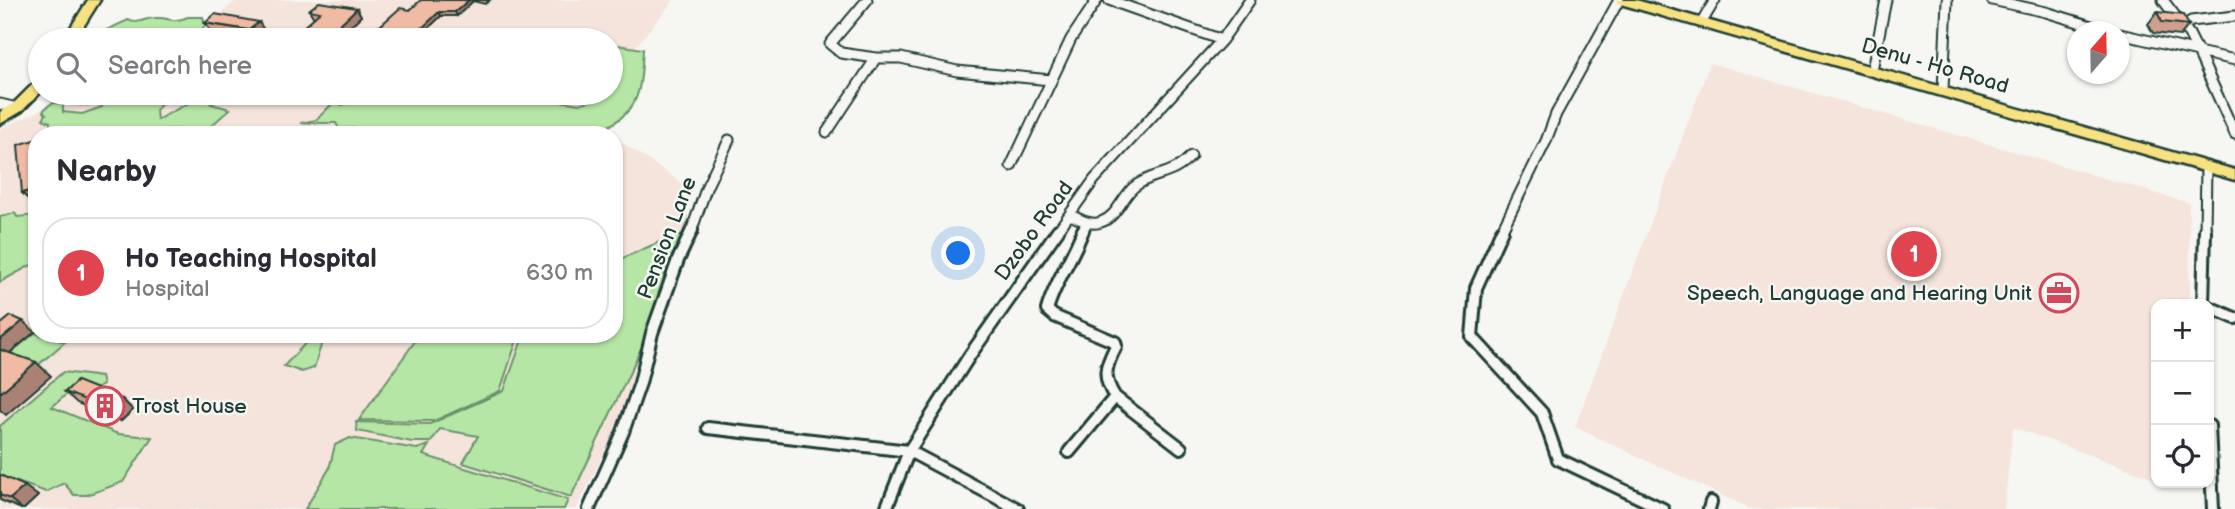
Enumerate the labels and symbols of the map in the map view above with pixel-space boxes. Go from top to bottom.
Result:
north arrow [2067,21,2130,84]
street label: Denu - Ho Road [1859,33,2011,99]
street label: Pension Lane [632,173,702,303]
street label: Dzobo Road [990,176,1078,286]
pin: 1 [1891,228,1937,280]
your location [941,236,975,270]
office icon: Speech, Language and Hearing Unit [2038,272,2080,314]
place label: Speech, Language and Hearing Unit [1687,281,2033,306]
building icon: Trost House [84,385,126,427]
place label: Trost House [132,394,247,419]

